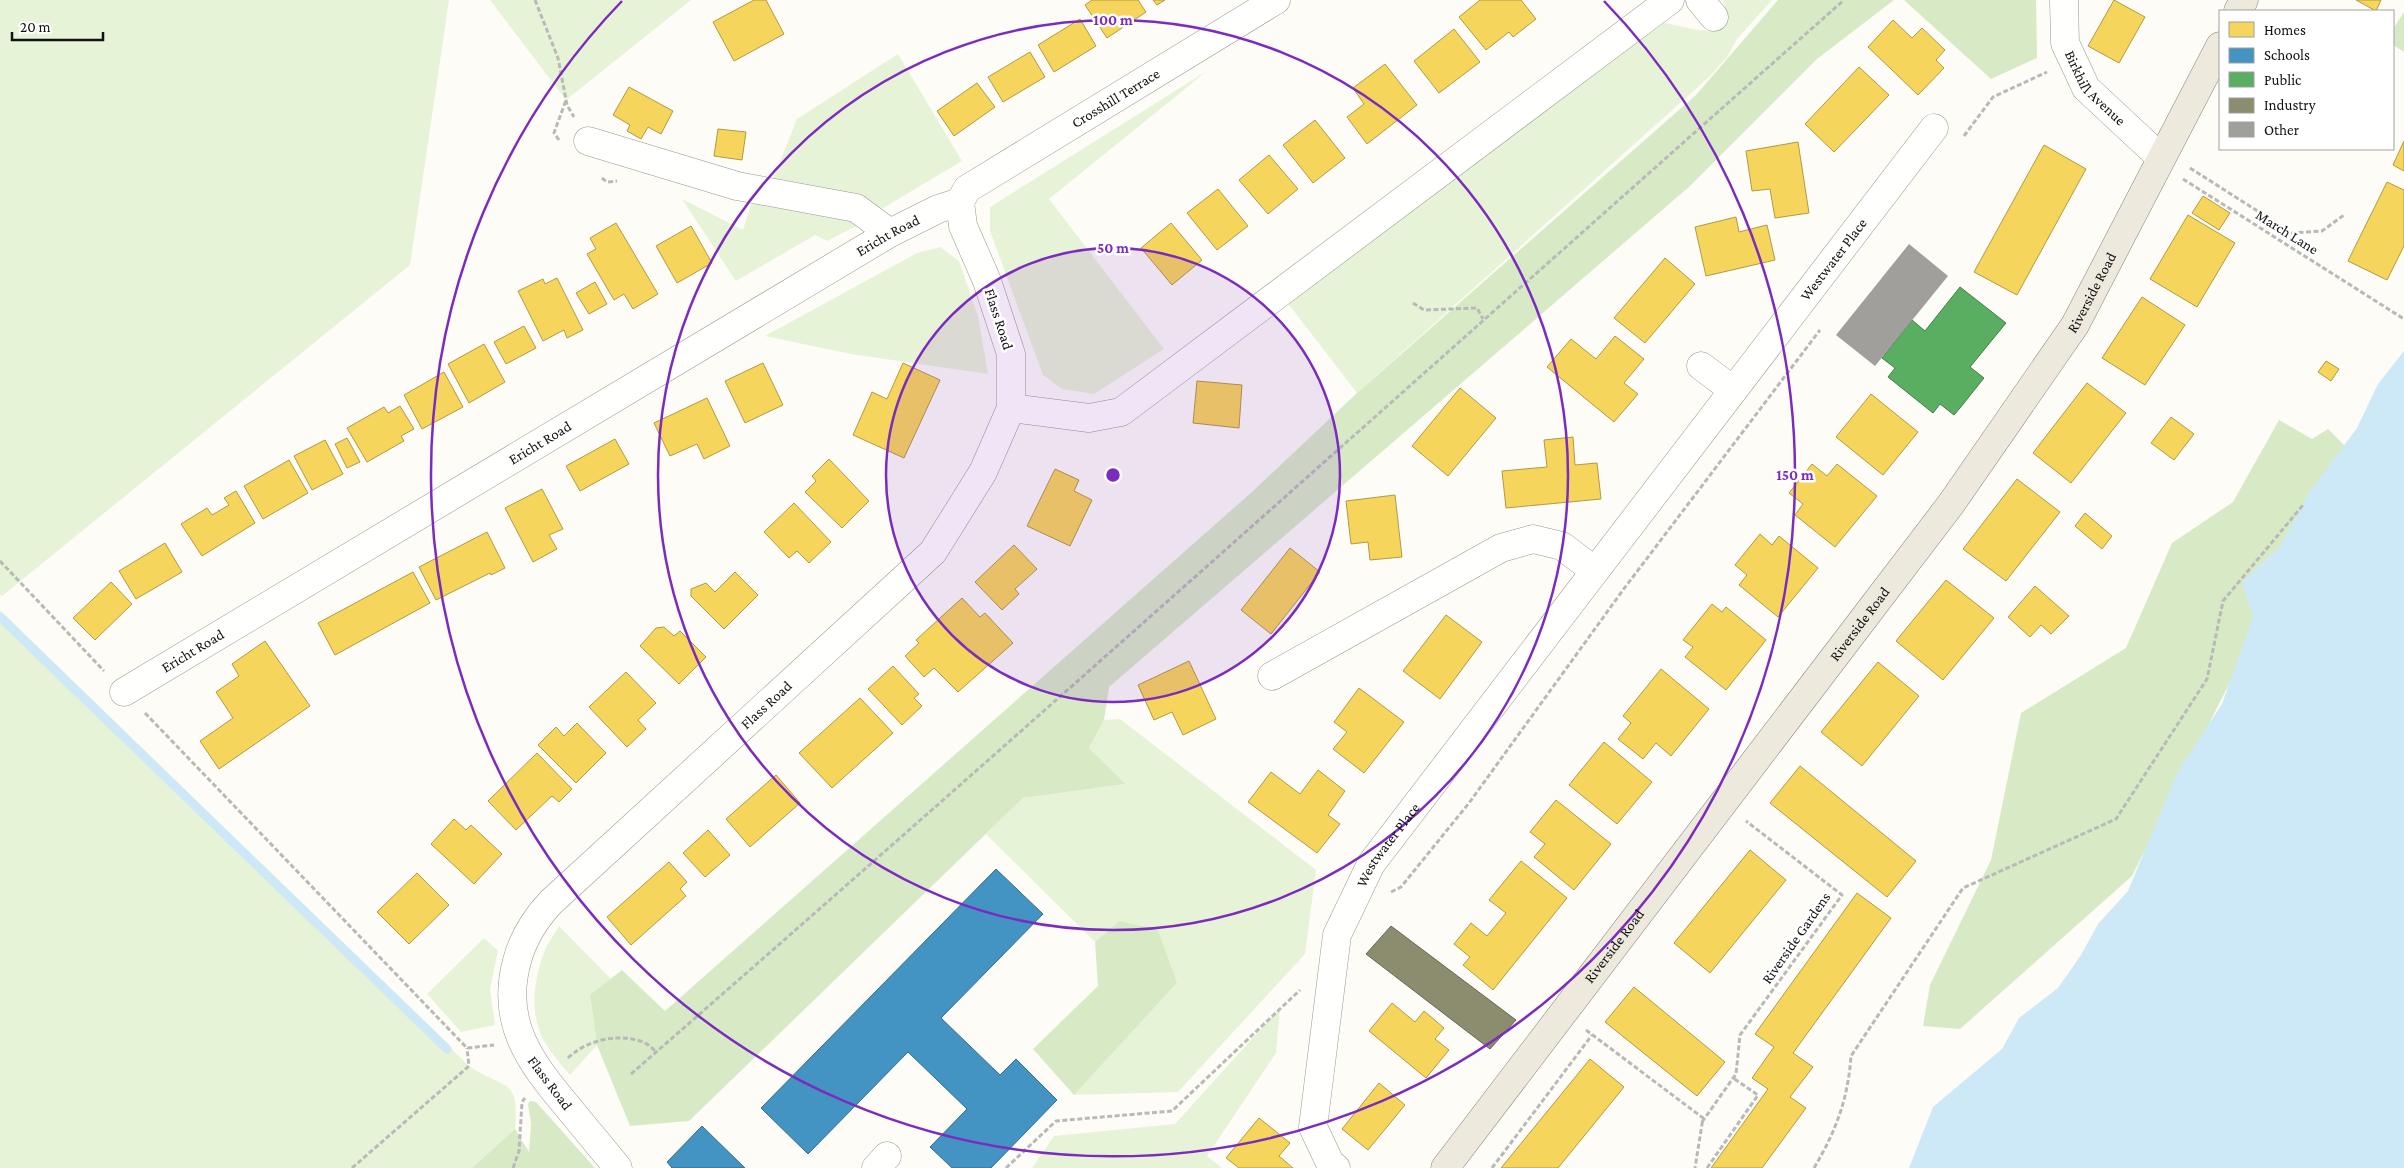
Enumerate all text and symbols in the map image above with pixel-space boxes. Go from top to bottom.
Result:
scale bar [12,10,104,42]
legend [2219,10,2394,150]
text: 100 m [1093,12,1133,28]
text: 20 m [20,19,51,35]
text: Homes [2264,22,2306,38]
text: Schools [2264,47,2310,63]
street label: Birkhill Avenue [2062,48,2129,129]
street label: Crosshill Terrace [1069,65,1163,131]
text: Public [2264,72,2302,88]
text: Industry [2264,97,2316,114]
text: Other [2264,122,2300,138]
street label: March Lane [2253,207,2321,258]
street label: Ericht Road [853,212,922,259]
street label: Westwater Place [1797,215,1870,304]
text: 50 m [1097,240,1129,256]
street label: Riverside Road [2064,250,2119,336]
street label: Flass Road [982,286,1016,352]
street label: Ericht Road [506,418,574,468]
centre of rings [1104,466,1122,484]
text: 150 m [1776,467,1814,483]
street label: Riverside Road [1826,584,1893,664]
street label: Ericht Road [159,626,227,676]
street label: Flass Road [737,677,795,732]
street label: Westwater Place [1353,799,1423,889]
street label: Riverside Gardens [1759,889,1834,987]
street label: Riverside Road [1581,906,1647,986]
street label: Flass Road [525,1053,575,1113]

